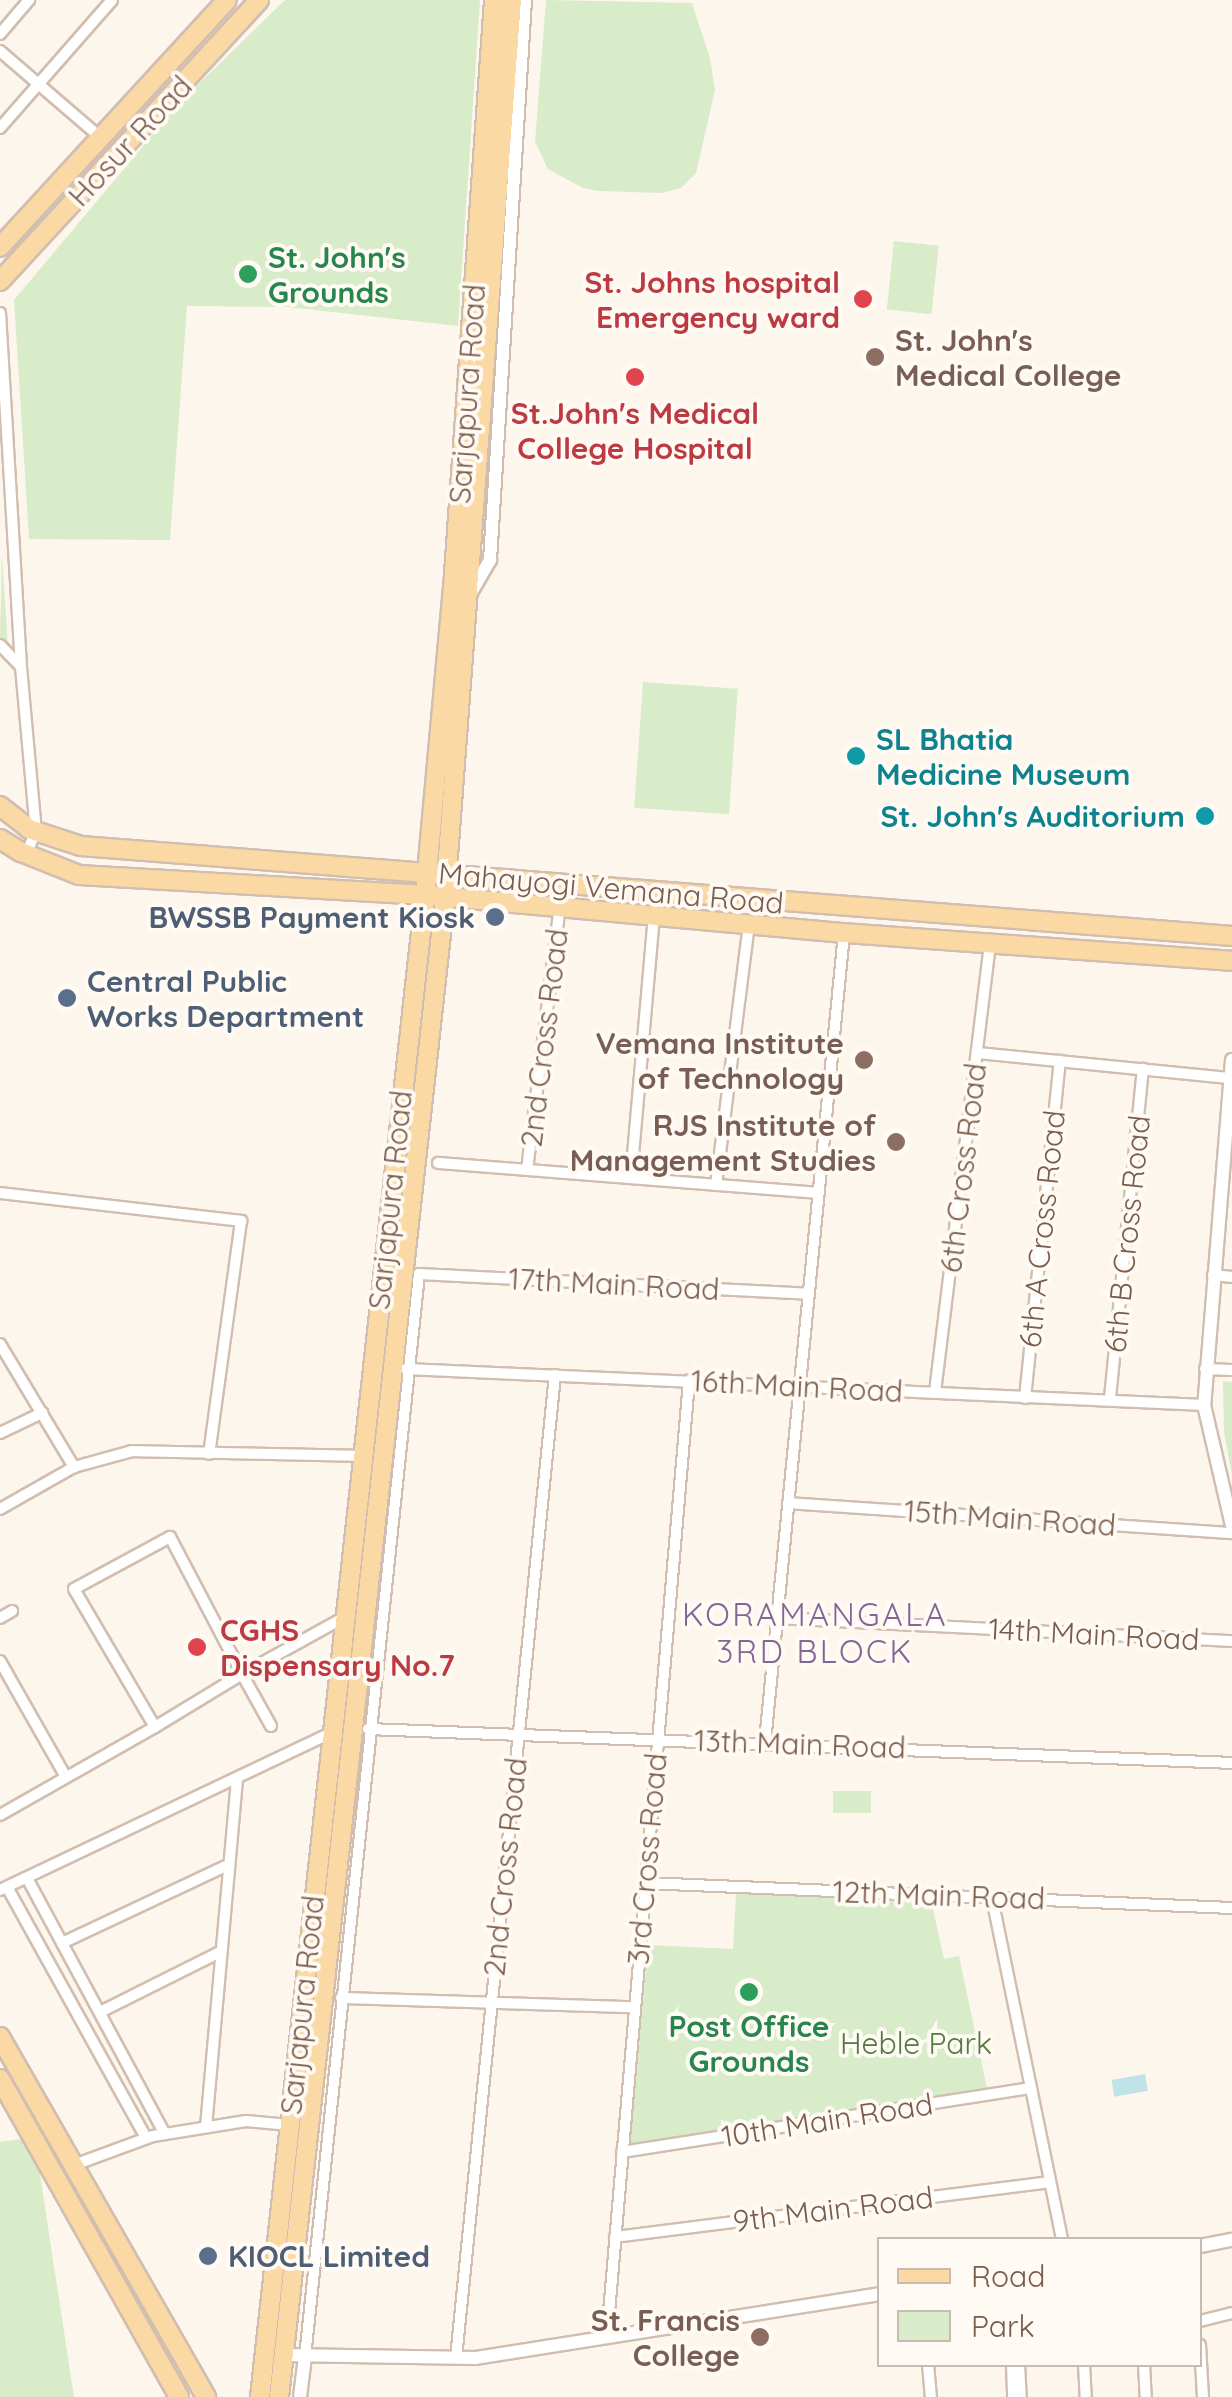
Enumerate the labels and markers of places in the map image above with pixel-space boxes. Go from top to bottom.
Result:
place label: St. John's Grounds [268,239,406,310]
marker: St. John's Grounds [237,263,259,285]
place label: St. Johns hospital Emergency ward [584,264,840,334]
marker: St. Johns hospital Emergency ward [850,286,876,312]
place label: St. John's Medical College [895,322,1121,392]
marker: St. John's Medical College [864,346,886,368]
marker: St.John's Medical College Hospital [622,364,648,390]
place label: St.John's Medical College Hospital [511,395,759,466]
place label: SL Bhatia Medicine Museum [876,721,1130,792]
marker: SL Bhatia Medicine Museum [845,745,867,767]
place label: St. John's Auditorium [880,798,1185,834]
marker: St. John's Auditorium [1194,805,1216,827]
place label: BWSSB Payment Kiosk [148,899,475,935]
marker: BWSSB Payment Kiosk [484,906,506,928]
place label: Central Public Works Department [87,963,364,1034]
marker: Central Public Works Department [56,987,78,1009]
place label: Vemana Institute of Technology [595,1025,844,1096]
marker: Vemana Institute of Technology [853,1049,875,1071]
place label: RJS Institute of Management Studies [570,1107,876,1178]
marker: RJS Institute of Management Studies [885,1131,907,1153]
place label: CGHS Dispensary No.7 [220,1612,455,1682]
marker: CGHS Dispensary No.7 [184,1634,210,1660]
marker: Post Office Grounds [738,1981,760,2003]
place label: Post Office Grounds [668,2008,830,2078]
place label: KIOCL Limited [228,2238,430,2274]
marker: KIOCL Limited [197,2245,219,2267]
place label: St. Francis College [591,2302,740,2372]
marker: St. Francis College [749,2326,771,2348]

